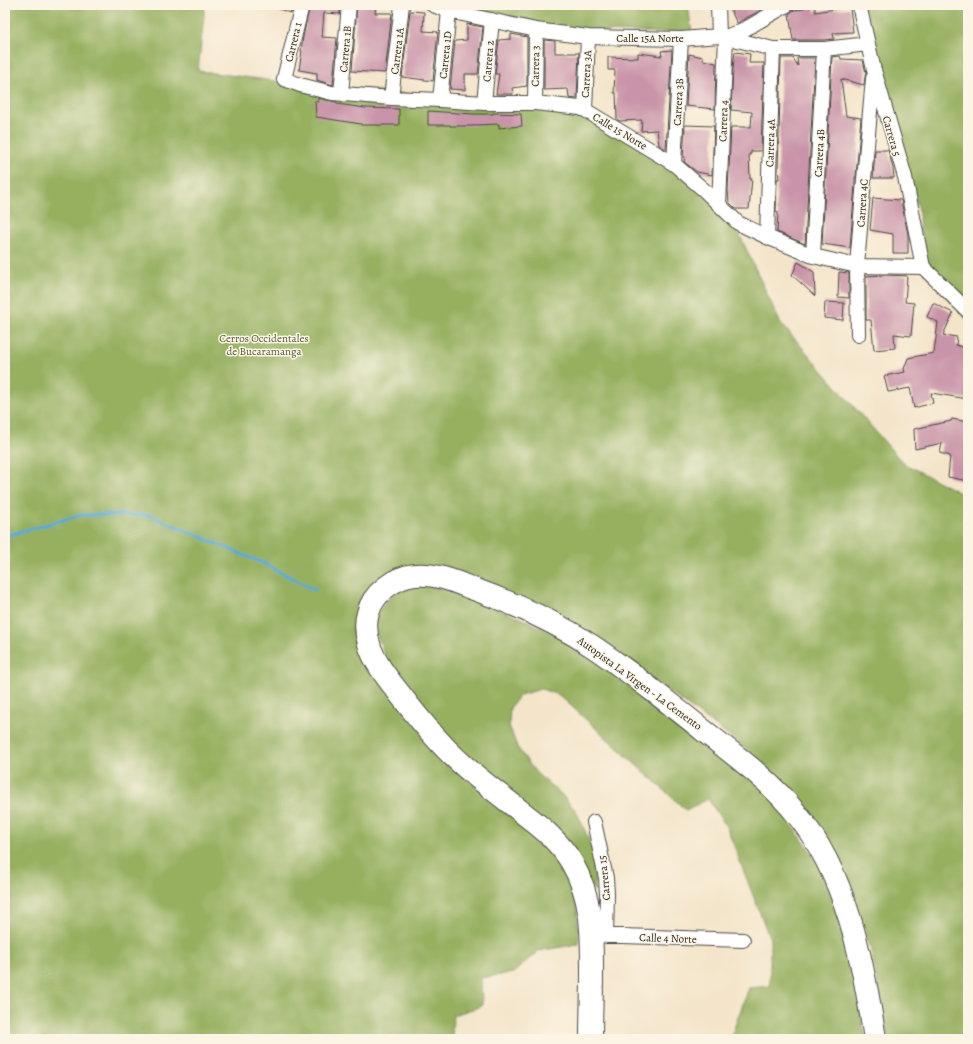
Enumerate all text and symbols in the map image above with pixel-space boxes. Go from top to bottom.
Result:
street label: Carrera 1 [281,20,306,64]
street label: Carrera 1B [336,25,355,73]
street label: Carrera 1A [387,26,408,75]
street label: Carrera 1D [436,30,456,80]
street label: Calle 15A Norte [616,31,684,46]
street label: Carrera 2 [479,40,498,83]
street label: Carrera 3 [528,45,543,87]
street label: Carrera 3A [578,49,595,98]
street label: Carrera 3B [670,78,687,126]
street label: Carrera 4 [715,100,732,142]
street label: Calle 15 Norte [590,109,650,154]
street label: Carrera 5 [879,114,905,158]
street label: Carrera 4A [762,118,779,167]
street label: Carrera 4B [811,129,828,177]
street label: Carrera 4C [853,178,872,228]
park label: Cerros Occidentales de Bucaramanga [219,331,309,359]
street label: Autopista La Virgen - La Cemento [574,633,705,734]
street label: Carrera 15 [595,854,614,901]
street label: Calle 4 Norte [639,930,697,947]

